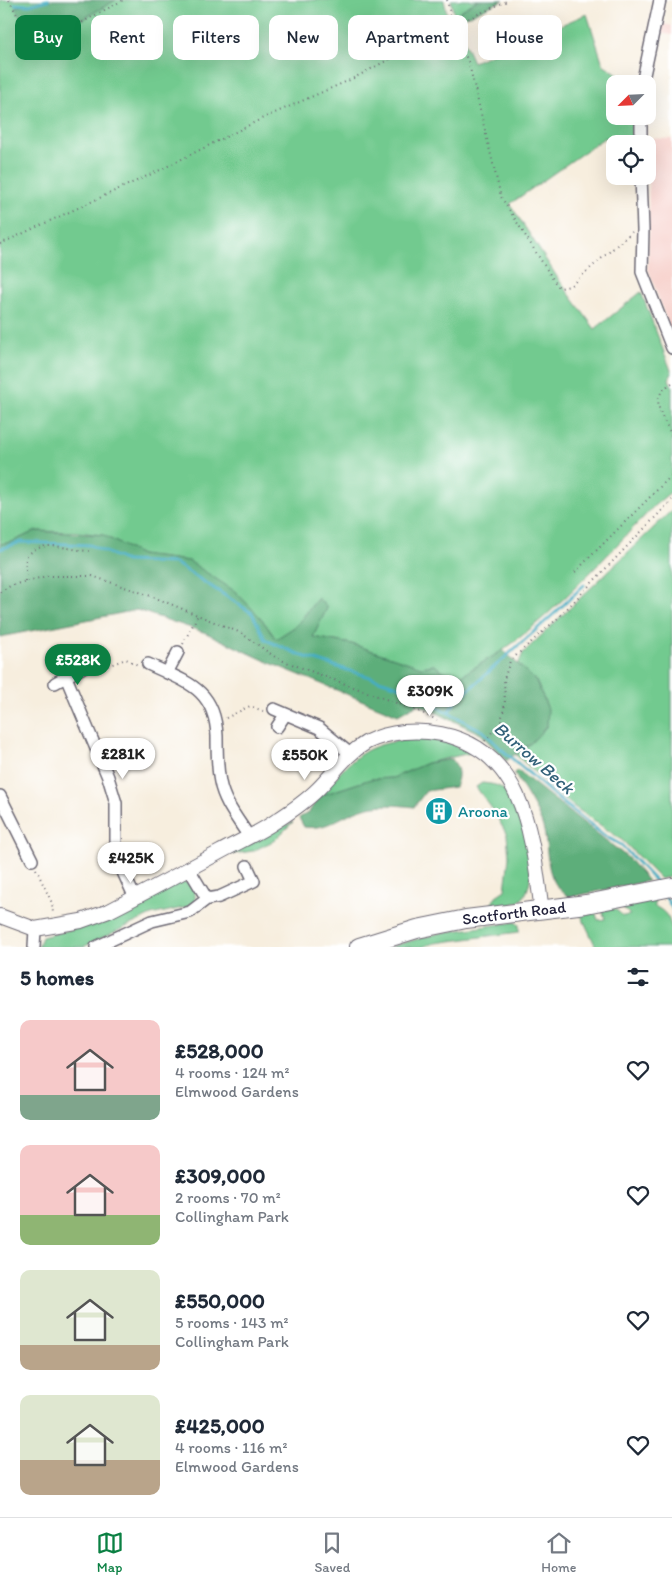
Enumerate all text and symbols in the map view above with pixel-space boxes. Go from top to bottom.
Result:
chip: Buy [15,15,81,60]
chip: Rent [91,15,163,60]
chip: Filters [173,15,259,60]
chip: New [269,15,338,60]
chip: Apartment [348,15,468,60]
chip: House [478,15,562,60]
north arrow [606,75,656,125]
map controls [606,75,656,185]
button: locate [606,135,656,185]
pin: £528K [43,644,113,686]
text: £528K [56,650,100,669]
pin: £309K [395,674,465,717]
text: £309K [407,681,453,700]
water label: Burrow Beck [489,717,580,800]
pin: £281K [88,738,158,780]
pin: £550K [270,738,340,781]
text: £281K [101,744,145,763]
text: £550K [282,745,328,764]
building icon: Aroona [424,796,454,826]
place label: Aroona [458,802,508,821]
pin: £425K [96,842,166,884]
text: £425K [108,848,154,867]
street label: Scotforth Road [461,897,567,929]
icon: filters [624,963,652,991]
text: 5 homes [20,965,94,990]
text: £528,000 [175,1038,264,1063]
icon: home [60,1040,120,1100]
icon: heart [624,1056,652,1084]
text: 4 rooms · 124 m² [175,1063,290,1082]
text: Elmwood Gardens [175,1082,299,1101]
text: £309,000 [175,1163,265,1188]
icon: home [60,1165,120,1225]
icon: heart [624,1181,652,1209]
text: 2 rooms · 70 m² [175,1188,281,1207]
text: Collingham Park [175,1207,289,1226]
text: £550,000 [175,1288,265,1313]
icon: home [60,1290,120,1350]
icon: heart [624,1306,652,1334]
text: 5 rooms · 143 m² [175,1313,289,1332]
text: Collingham Park [175,1332,289,1351]
text: £425,000 [175,1413,265,1438]
icon: home [60,1415,120,1475]
icon: heart [624,1431,652,1459]
text: 4 rooms · 116 m² [175,1438,287,1457]
text: Elmwood Gardens [175,1457,299,1476]
tab: Map [96,1529,124,1576]
tab: Saved [315,1529,350,1576]
tab: Home [541,1529,577,1576]

